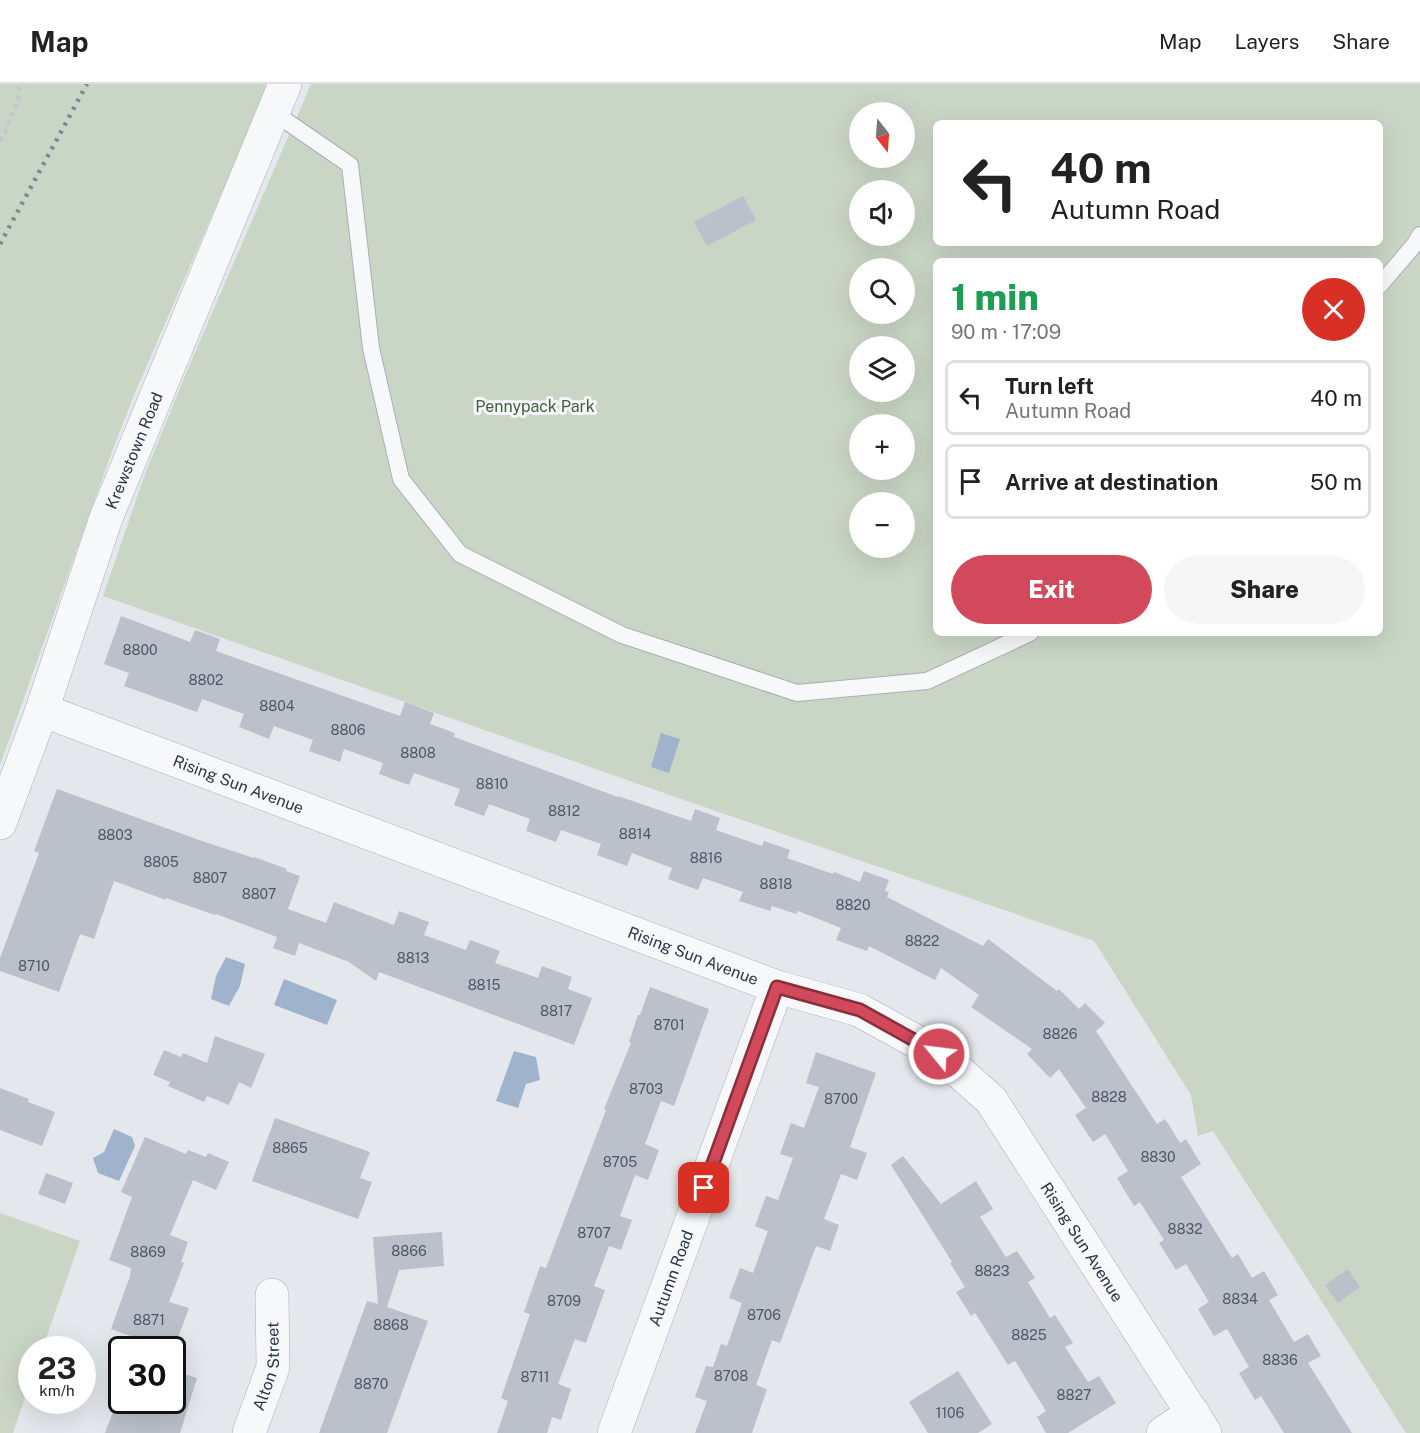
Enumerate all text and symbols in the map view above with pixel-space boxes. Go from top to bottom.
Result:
text: Map [30,25,89,58]
text: Map [1159,29,1202,54]
text: Layers [1235,29,1299,54]
text: Share [1332,29,1390,54]
north arrow [849,102,915,168]
map controls [849,102,915,558]
text: 40 m [1050,143,1152,192]
icon: left [951,144,1029,222]
button: sound [849,180,915,246]
text: Autumn Road [1050,193,1220,225]
button: search [849,258,915,324]
text: 1 min [951,276,1039,318]
button: close [1302,278,1365,341]
text: 90 m · 17:09 [951,320,1061,344]
button: layers [849,336,915,402]
text: Turn left [1005,373,1094,399]
icon: left [954,381,987,414]
text: 40 m [1310,385,1362,411]
street label: Krewstown Road [101,389,166,512]
park label: Pennypack Park [475,397,595,416]
text: Autumn Road [1005,399,1131,423]
button: + [849,414,915,480]
icon: arrive [954,465,987,498]
text: Arrive at destination [1005,469,1218,495]
text: 50 m [1310,469,1362,495]
button: − [849,492,915,558]
button: Exit [951,555,1152,624]
button: Share [1164,555,1365,624]
house number: 8800 [123,642,158,658]
house number: 8802 [189,672,223,688]
house number: 8804 [259,698,295,714]
house number: 8806 [330,722,366,738]
house number: 8808 [400,745,436,761]
street label: Rising Sun Avenue [170,751,307,817]
house number: 8810 [476,776,508,792]
house number: 8812 [548,803,580,819]
house number: 8814 [619,826,651,842]
house number: 8803 [97,827,133,843]
house number: 8816 [690,850,723,866]
house number: 8805 [143,854,179,870]
house number: 8807 [193,870,227,886]
house number: 8818 [760,876,792,892]
house number: 8807 [242,886,276,902]
house number: 8820 [836,897,870,913]
street label: Rising Sun Avenue [625,922,761,989]
house number: 8822 [905,933,939,949]
house number: 8813 [397,950,429,966]
house number: 8710 [18,958,50,974]
house number: 8815 [468,977,500,993]
house number: 8817 [540,1003,572,1019]
house number: 8701 [653,1017,685,1033]
position arrow [907,1022,971,1086]
house number: 8826 [1042,1026,1078,1042]
house number: 8703 [629,1081,663,1097]
house number: 8828 [1091,1089,1127,1105]
house number: 8700 [824,1091,858,1107]
house number: 8865 [272,1140,308,1156]
house number: 8830 [1140,1149,1176,1165]
house number: 8705 [603,1154,637,1170]
pin [678,1162,729,1213]
icon: arrive [687,1171,720,1204]
street label: Rising Sun Avenue [1037,1179,1128,1305]
house number: 8832 [1167,1221,1203,1237]
house number: 8707 [577,1225,611,1241]
street label: Autumn Road [644,1227,697,1329]
house number: 8866 [391,1243,427,1259]
house number: 8869 [130,1244,166,1260]
house number: 8823 [974,1263,1010,1279]
house number: 8834 [1222,1291,1258,1307]
house number: 8709 [547,1293,581,1309]
house number: 8706 [747,1307,781,1323]
house number: 8871 [133,1312,165,1328]
house number: 8868 [373,1317,409,1333]
street label: Alton Street [249,1322,283,1413]
house number: 8825 [1011,1327,1047,1343]
speed limit sign: 30 [108,1336,186,1414]
text: 23 [37,1350,77,1386]
house number: 8836 [1262,1352,1298,1368]
house number: 8708 [714,1368,748,1384]
house number: 8711 [521,1369,549,1385]
house number: 8870 [354,1376,388,1392]
text: km/h [39,1382,75,1399]
house number: 8827 [1057,1387,1091,1403]
house number: 1106 [936,1405,965,1421]

